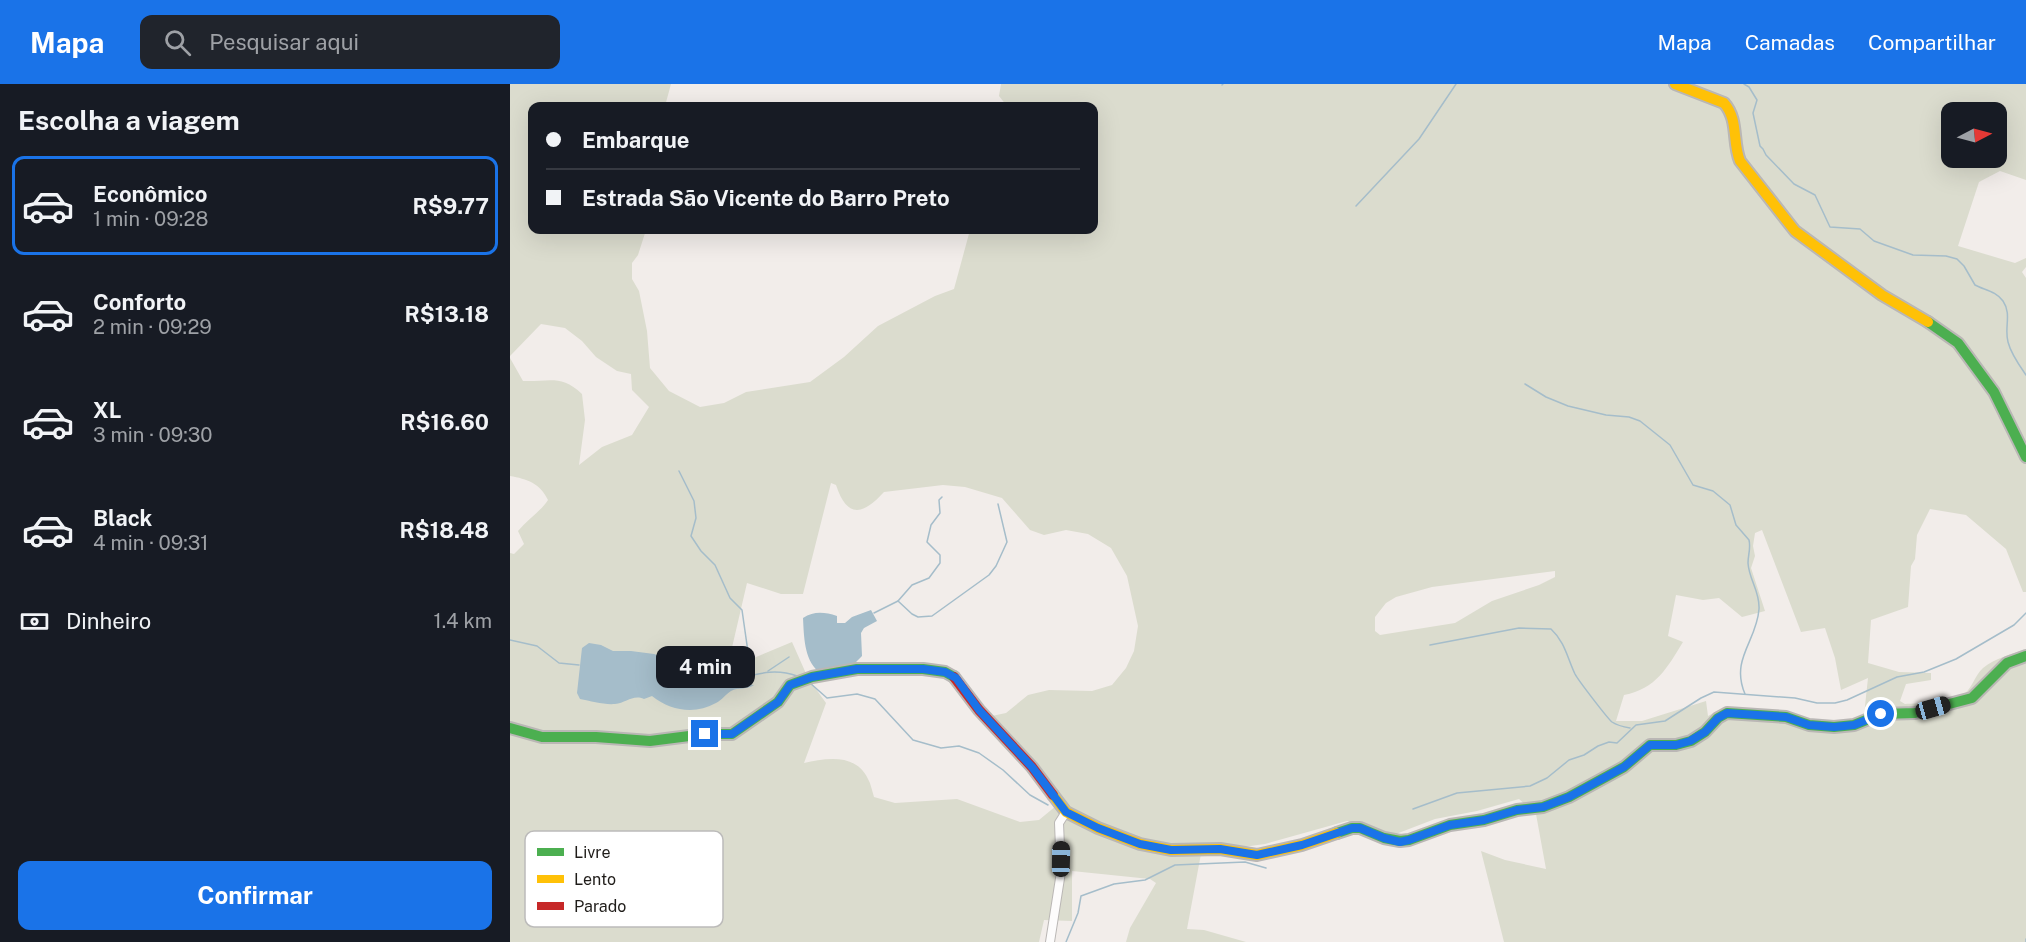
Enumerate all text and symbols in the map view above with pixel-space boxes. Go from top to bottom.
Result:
search box [140,15,560,69]
text: Mapa [30,26,104,59]
icon: search [161,26,194,59]
text: Pesquisar aqui [209,29,359,55]
text: Mapa [1658,30,1712,55]
text: Camadas [1745,30,1835,55]
text: Compartilhar [1868,30,1996,55]
north arrow [1941,102,2007,168]
map controls [1941,102,2007,168]
text: Escolha a viagem [18,104,240,136]
text: Embarque [582,127,689,153]
icon: car [21,179,75,233]
text: Econômico [93,181,208,207]
text: Estrada São Vicente do Barro Preto [582,185,950,211]
text: R$9.77 [412,193,489,219]
text: 1 min · 09:28 [93,207,208,231]
icon: car [21,287,75,341]
text: Conforto [93,289,186,315]
text: R$13.18 [405,301,489,327]
text: 2 min · 09:29 [93,315,212,339]
icon: car [21,395,75,449]
text: XL [93,397,121,423]
text: R$16.60 [400,409,489,435]
text: 3 min · 09:30 [93,423,212,447]
icon: car [21,503,75,557]
text: Black [93,505,152,531]
text: R$18.48 [399,517,489,543]
text: 4 min · 09:31 [93,531,208,555]
icon: cash [18,605,51,638]
text: Dinheiro [66,608,151,634]
text: 1.4 km [434,609,492,633]
callout: 4 min [656,647,754,689]
text: 4 min [679,655,732,679]
car [1913,694,1953,722]
route start [1867,700,1894,727]
route end [691,720,718,747]
legend [525,831,723,927]
car [1052,841,1070,877]
text: Livre [574,843,610,862]
button: Confirmar [18,861,492,930]
text: Lento [574,870,616,889]
text: Parado [574,897,626,916]

